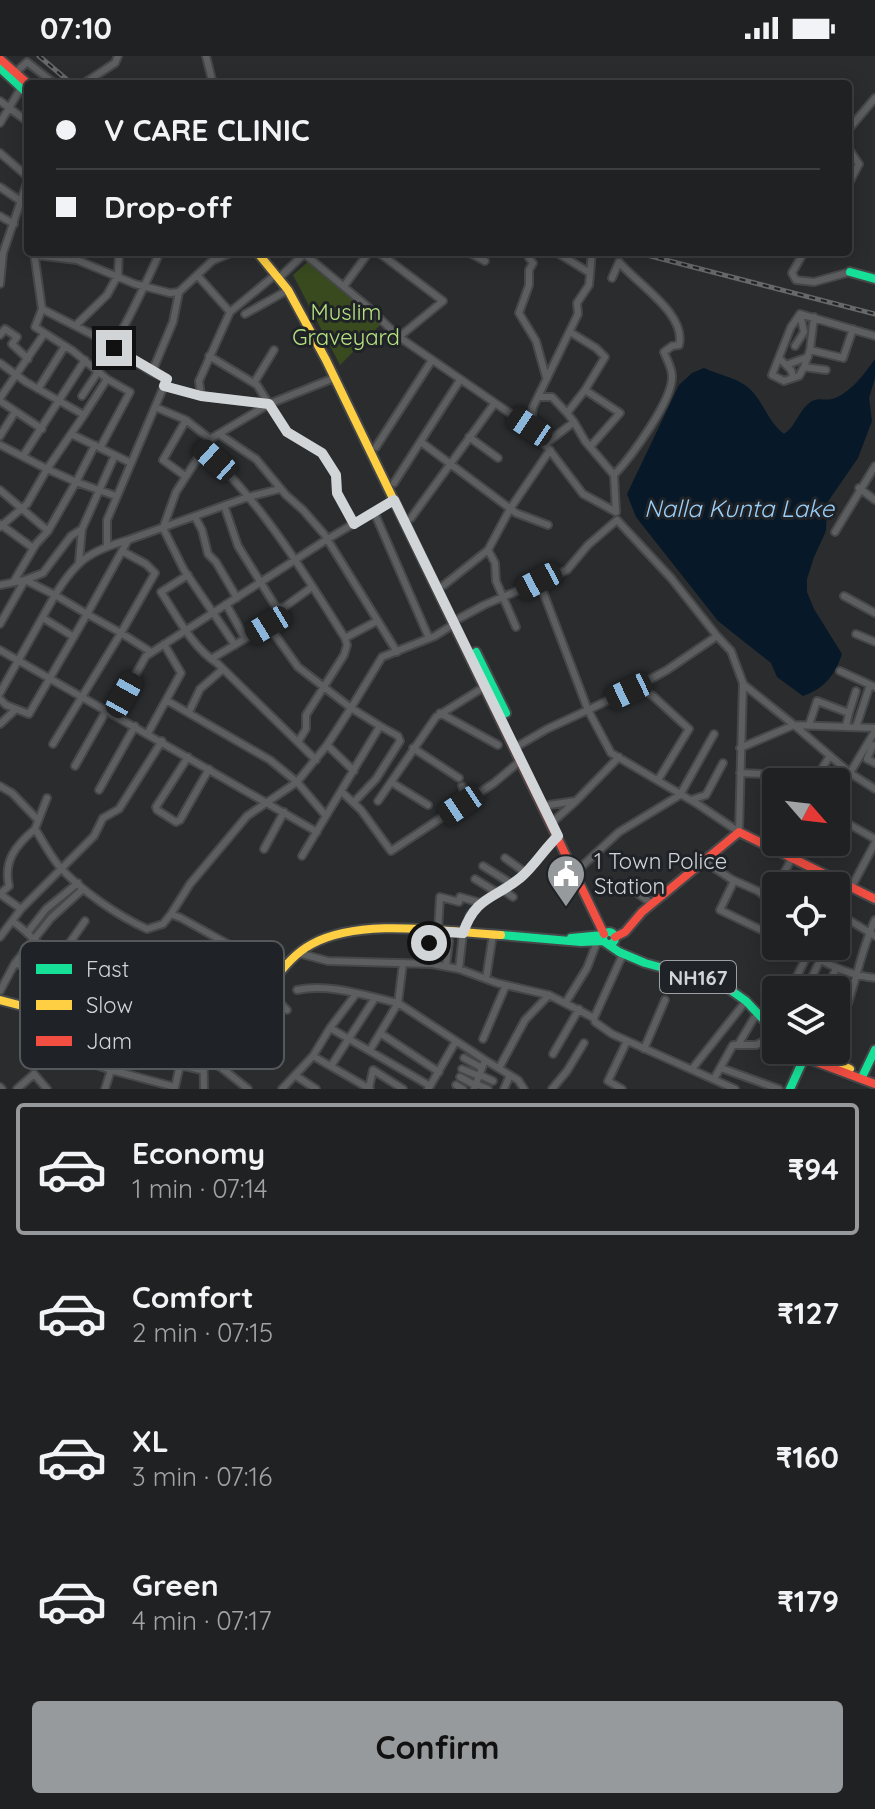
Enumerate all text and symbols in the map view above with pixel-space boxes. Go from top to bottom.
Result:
text: 07:10 [40,9,112,47]
text: V CARE CLINIC [104,111,310,149]
text: Drop-off [104,188,232,226]
park label: Muslim Graveyard [292,298,400,351]
route end [96,330,132,366]
car [503,404,557,450]
car [189,435,241,485]
water label: Nalla Kunta Lake [644,493,835,523]
car [512,559,566,603]
car [241,602,295,648]
car [102,668,146,722]
car [602,670,656,712]
north arrow [762,768,850,856]
map controls [762,768,850,1064]
car [434,782,488,828]
place label: 1 Town Police Station [594,847,727,900]
public building icon: 1 Town Police Station [545,853,587,908]
button: locate [762,872,850,960]
route start [411,925,447,961]
legend [20,941,284,1069]
text: Fast [86,955,129,983]
road number: NH167 [660,961,736,993]
button: layers [762,976,850,1064]
text: Slow [86,991,133,1019]
text: Jam [86,1027,132,1055]
icon: car [36,1133,108,1205]
text: Economy [132,1134,265,1172]
text: ₹94 [788,1150,839,1188]
text: 1 min · 07:14 [132,1172,267,1205]
icon: car [36,1277,108,1349]
text: Comfort [132,1278,253,1316]
text: ₹127 [777,1294,839,1332]
text: 2 min · 07:15 [132,1316,273,1349]
icon: car [36,1421,108,1493]
text: XL [132,1422,169,1460]
text: ₹160 [776,1438,839,1476]
text: 3 min · 07:16 [132,1460,272,1493]
icon: car [36,1565,108,1637]
text: Green [132,1566,219,1604]
text: ₹179 [777,1582,839,1620]
text: 4 min · 07:17 [132,1604,272,1637]
button: Confirm [32,1701,843,1793]

